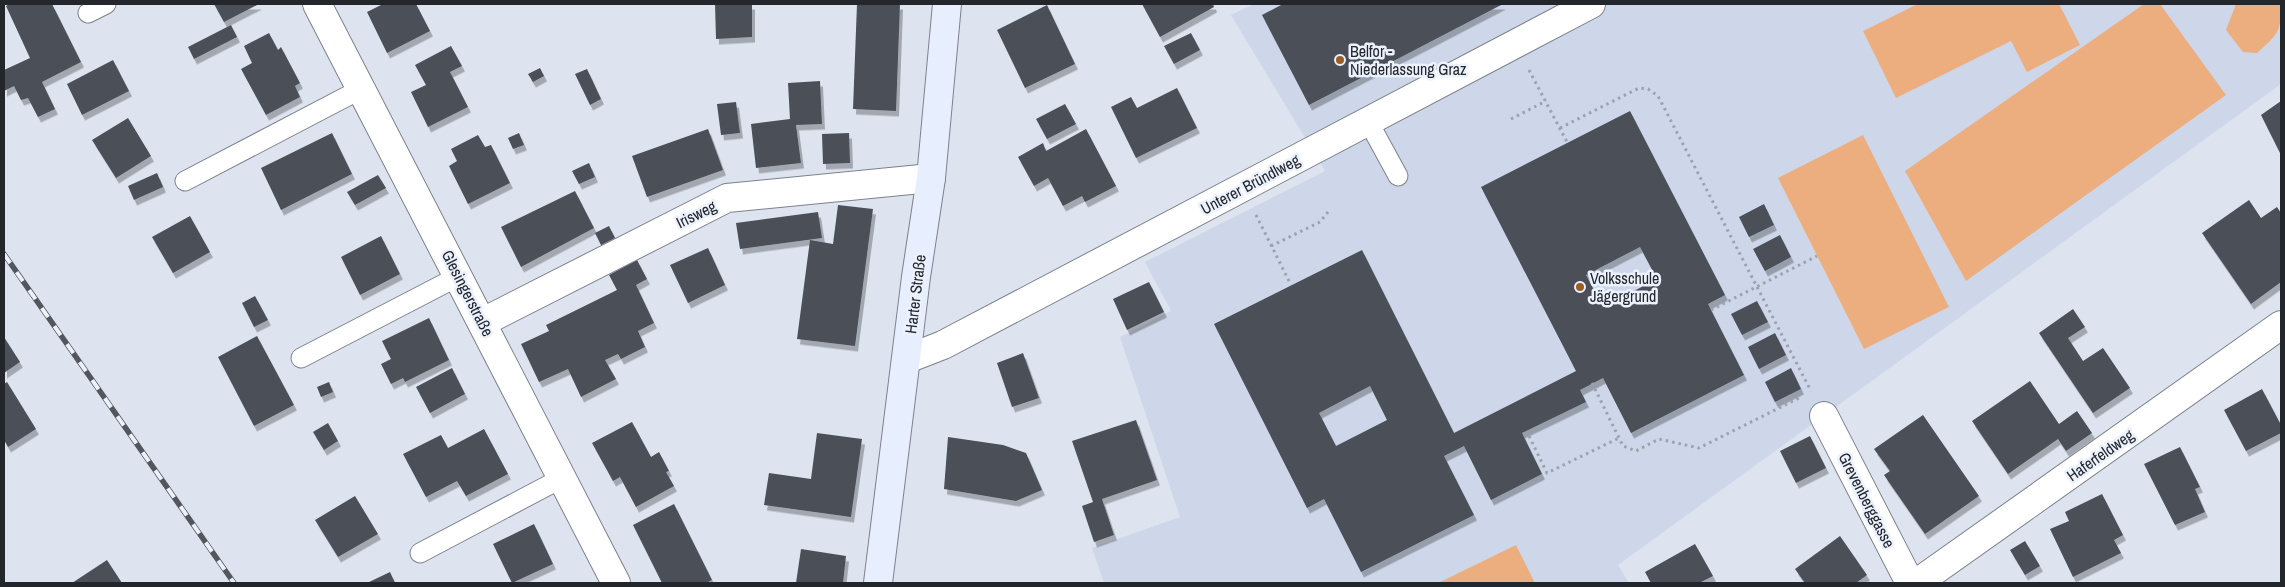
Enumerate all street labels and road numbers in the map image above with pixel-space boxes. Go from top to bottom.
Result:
street label: Unterer Bründlweg [1197,148,1304,219]
street label: Irisweg [672,195,720,233]
street label: Glesingerstraße [437,246,499,340]
street label: Harter Straße [899,253,931,335]
street label: Haferfeldweg [2062,423,2139,486]
street label: Grevenberggasse [1834,449,1900,551]

